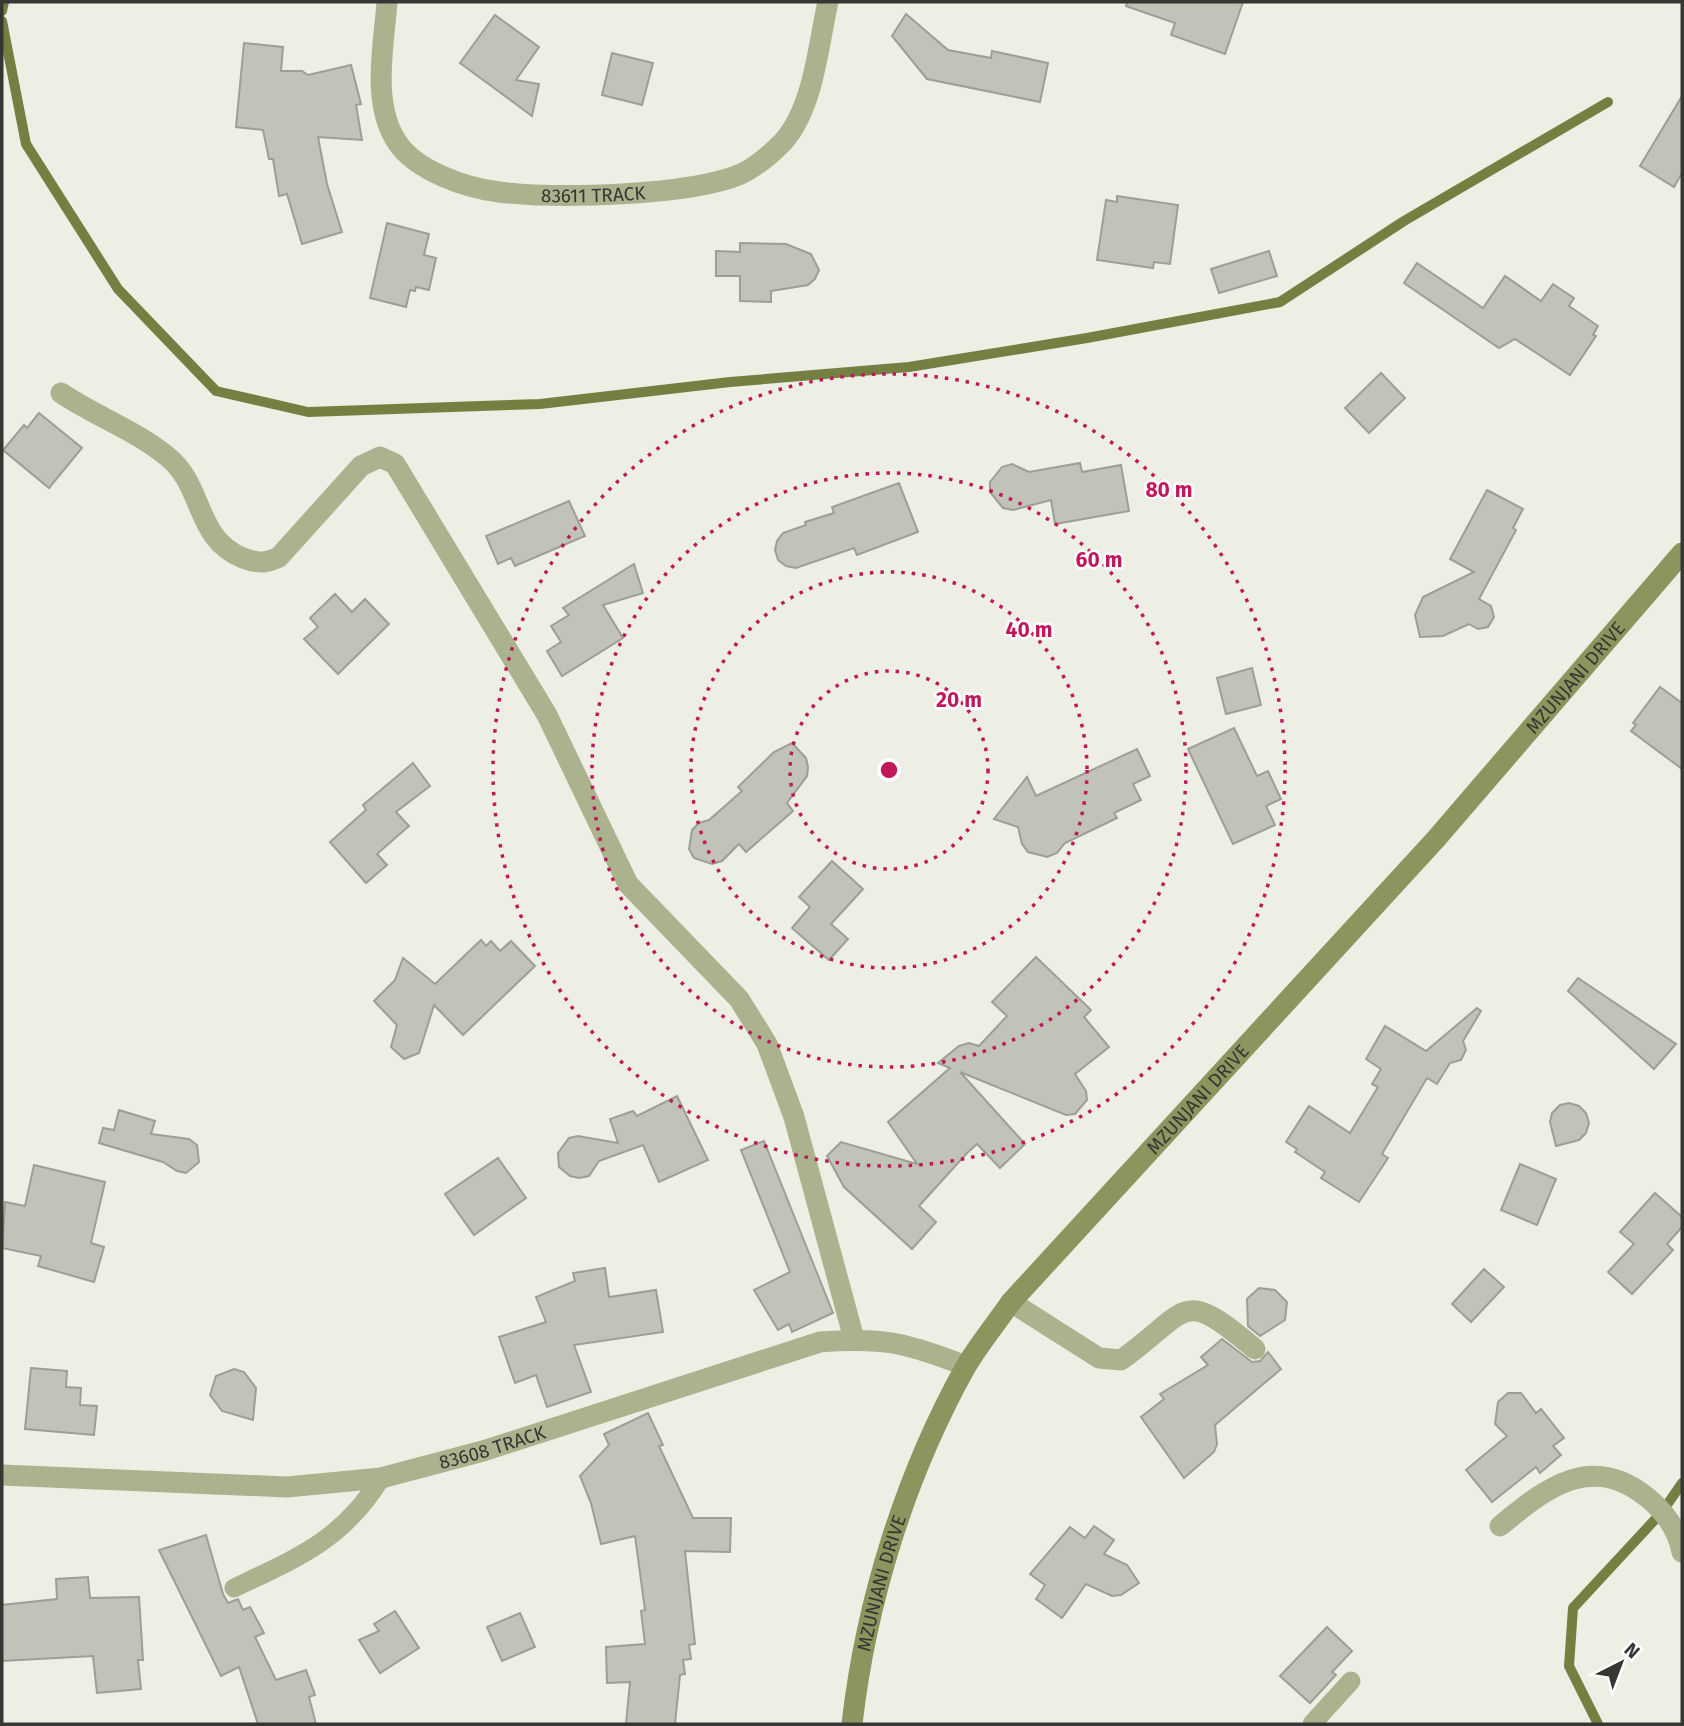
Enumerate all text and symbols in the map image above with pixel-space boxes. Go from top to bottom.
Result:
street label: 83611 TRACK [541,181,647,207]
text: 80 m [1145,477,1193,503]
text: 60 m [1076,547,1122,573]
text: 40 m [1006,617,1052,643]
street label: MZUNJANI DRIVE [1521,617,1630,738]
text: 20 m [936,687,982,713]
centre of rings [877,758,901,782]
street label: MZUNJANI DRIVE [1141,1039,1253,1158]
street label: 83608 TRACK [436,1420,549,1474]
street label: MZUNJANI DRIVE [852,1512,910,1653]
north arrow [1586,1628,1656,1698]
text: N [1620,1638,1644,1664]

